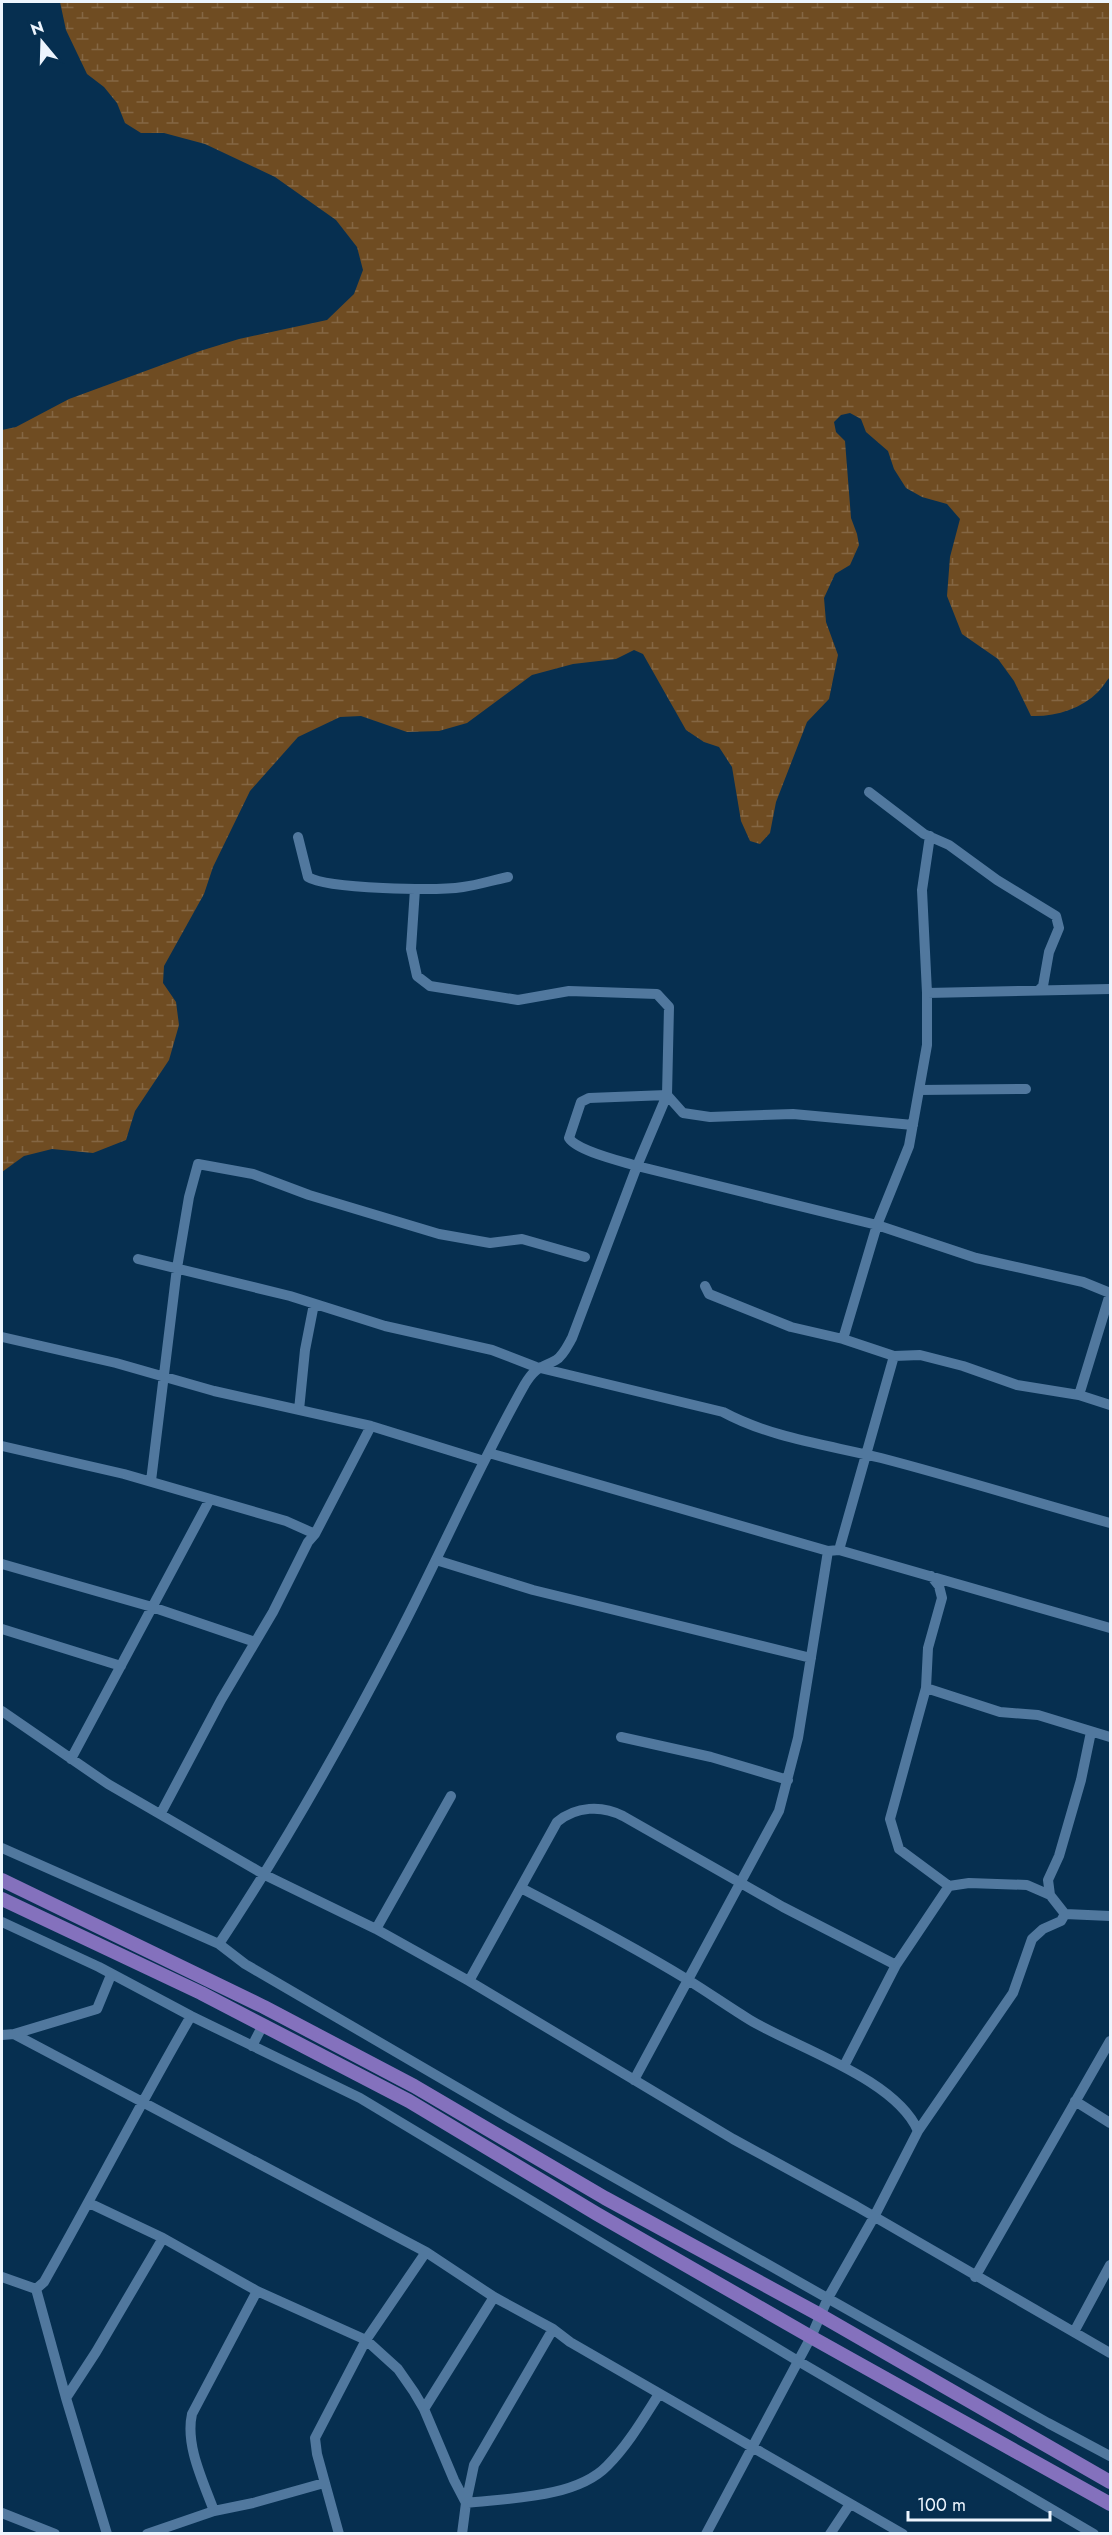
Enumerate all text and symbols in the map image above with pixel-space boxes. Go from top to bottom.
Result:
north arrow [12,12,72,72]
text: N [28,15,47,41]
scale bar [908,2484,1050,2522]
text: 100 m [917,2492,966,2518]

